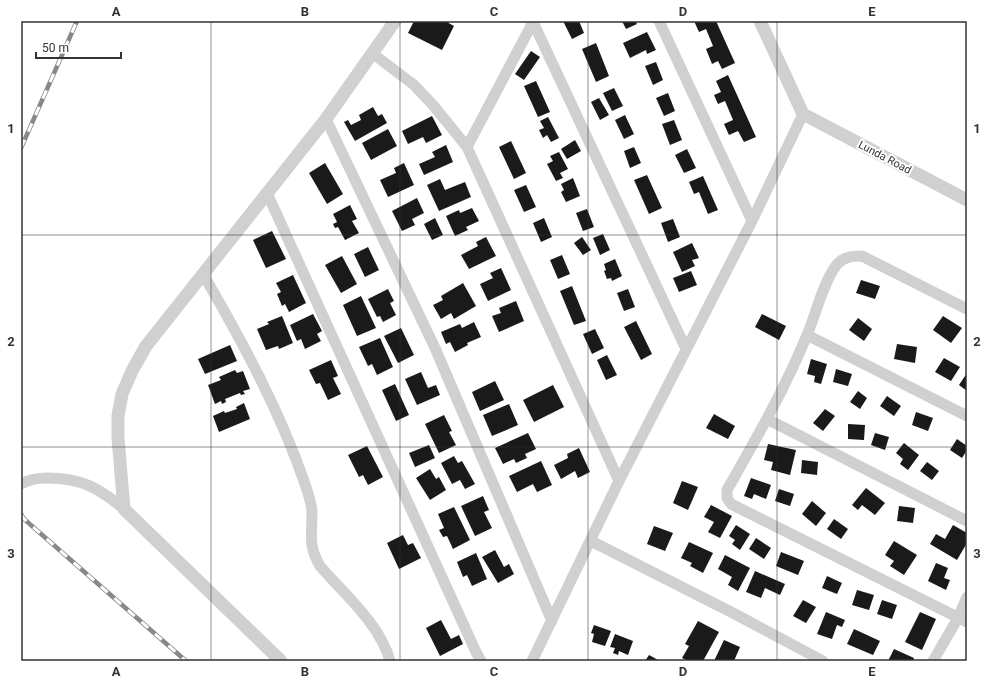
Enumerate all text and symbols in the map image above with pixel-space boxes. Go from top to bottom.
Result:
text: A [112,4,121,19]
text: B [301,4,309,19]
text: C [490,4,499,19]
text: D [679,4,687,19]
text: E [868,4,876,19]
scale bar [36,34,121,60]
text: 50 m [42,41,69,55]
text: 1 [7,121,15,136]
text: 1 [973,121,981,136]
street label: Lunda Road [856,138,913,177]
text: 2 [7,334,15,349]
text: 2 [973,334,981,349]
text: 3 [7,546,15,561]
text: 3 [973,546,981,561]
text: A [112,664,121,679]
text: B [301,664,309,679]
text: C [490,664,499,679]
text: D [679,664,687,679]
text: E [868,664,876,679]

